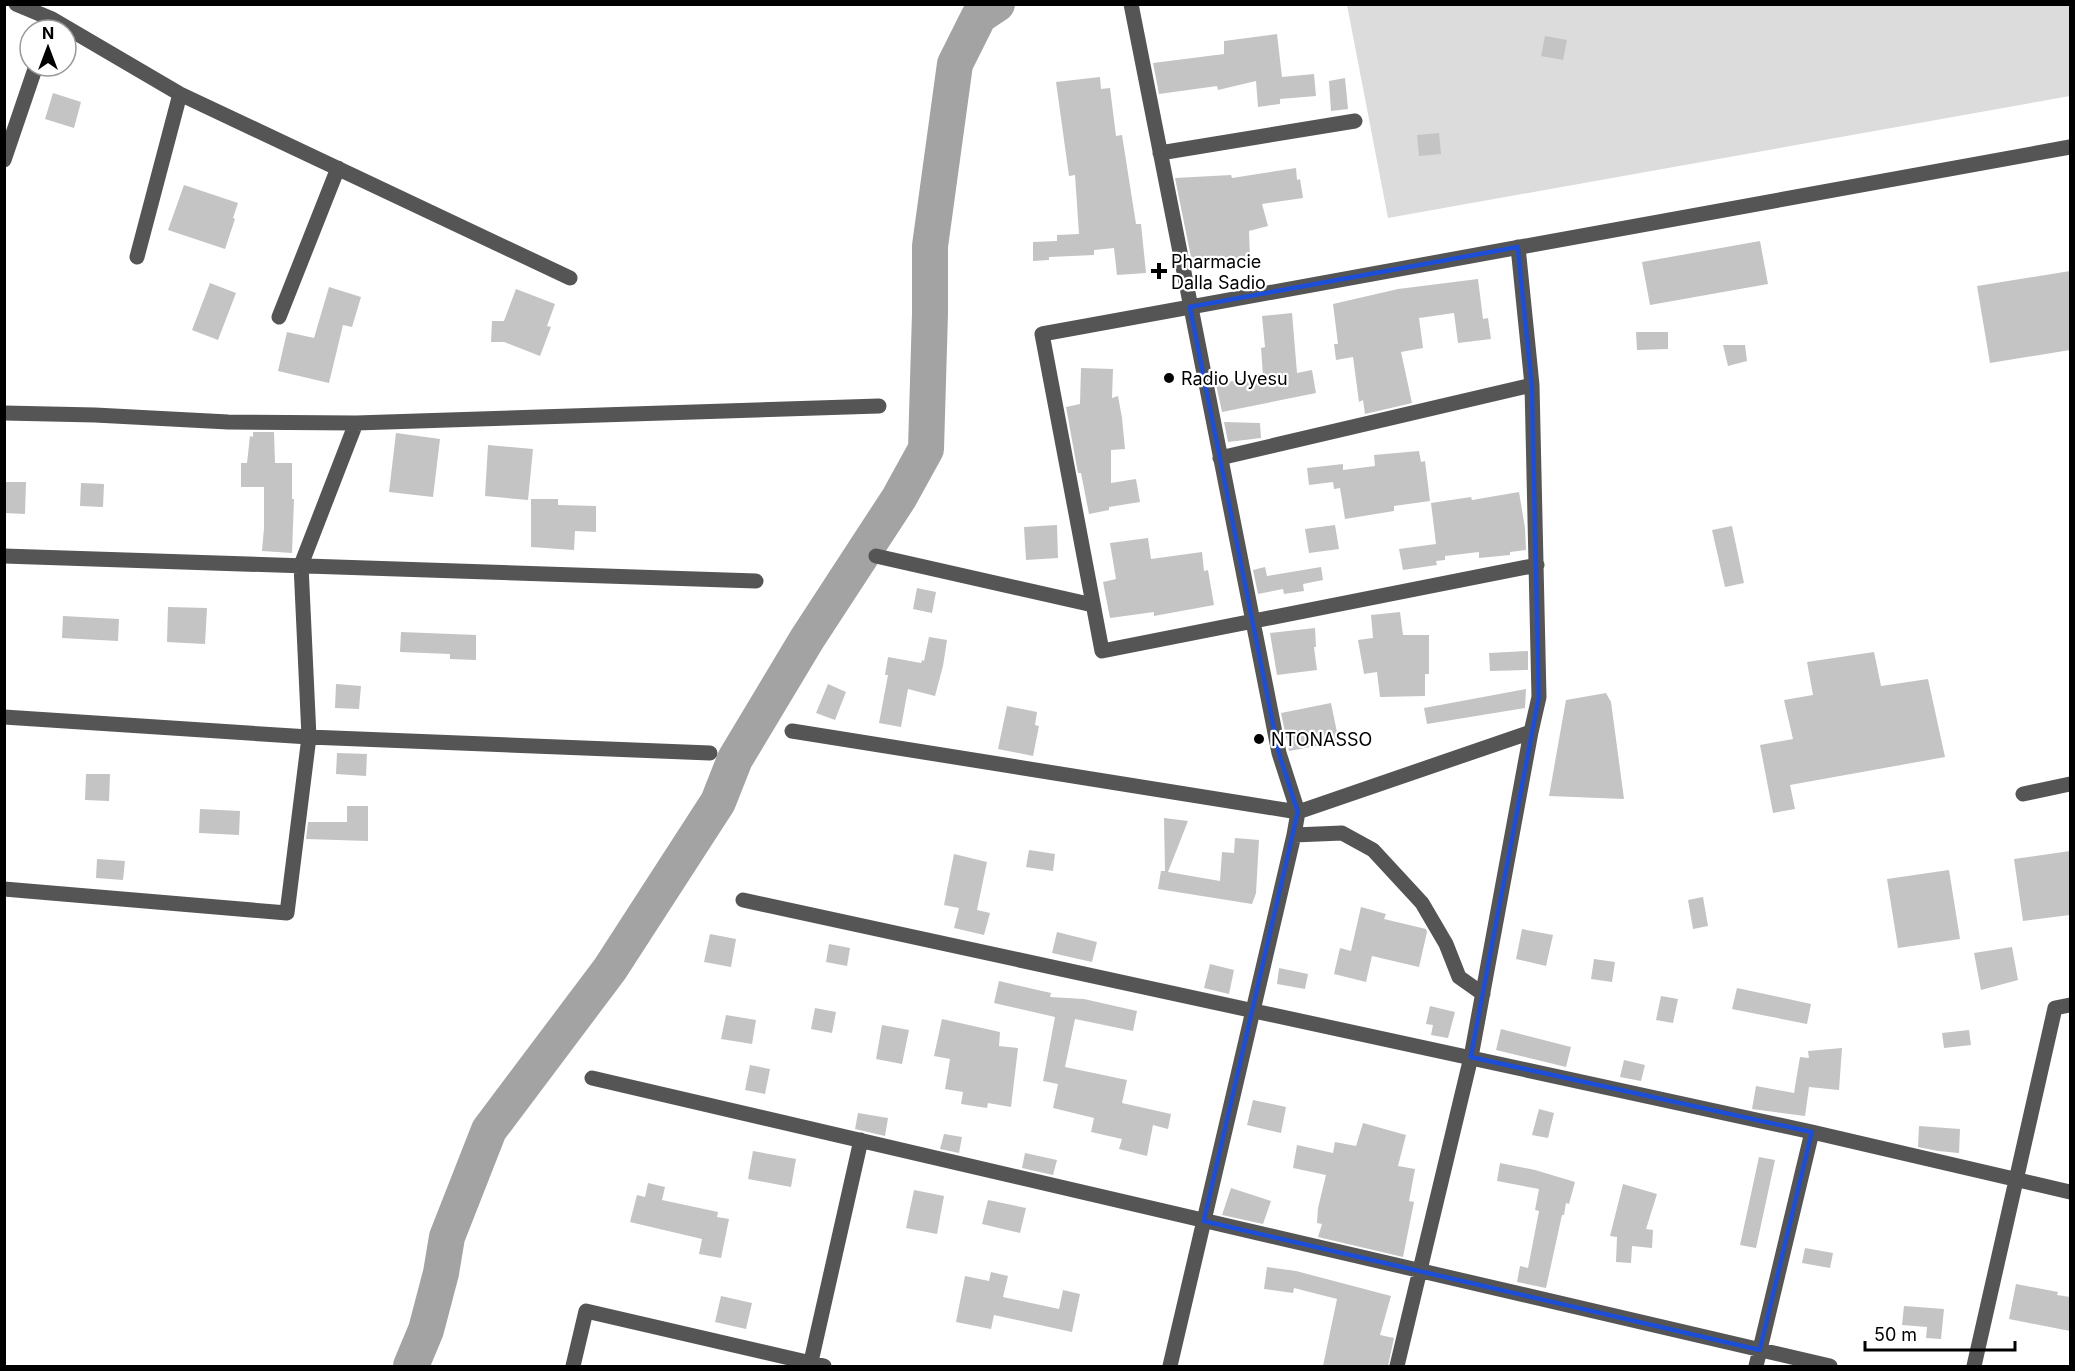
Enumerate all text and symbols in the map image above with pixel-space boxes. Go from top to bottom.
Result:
north arrow [18,18,78,78]
text: N [42,23,54,43]
place label: Pharmacie Dalla Sadio [1171,251,1266,293]
marker: Pharmacie Dalla Sadio [1152,264,1166,278]
place label: Radio Uyesu [1181,368,1288,389]
marker: Radio Uyesu [1162,371,1176,385]
place label: NTONASSO [1271,729,1372,750]
marker: NTONASSO [1252,732,1266,746]
scale bar [1865,1314,2015,1352]
text: 50 m [1874,1324,1917,1345]

